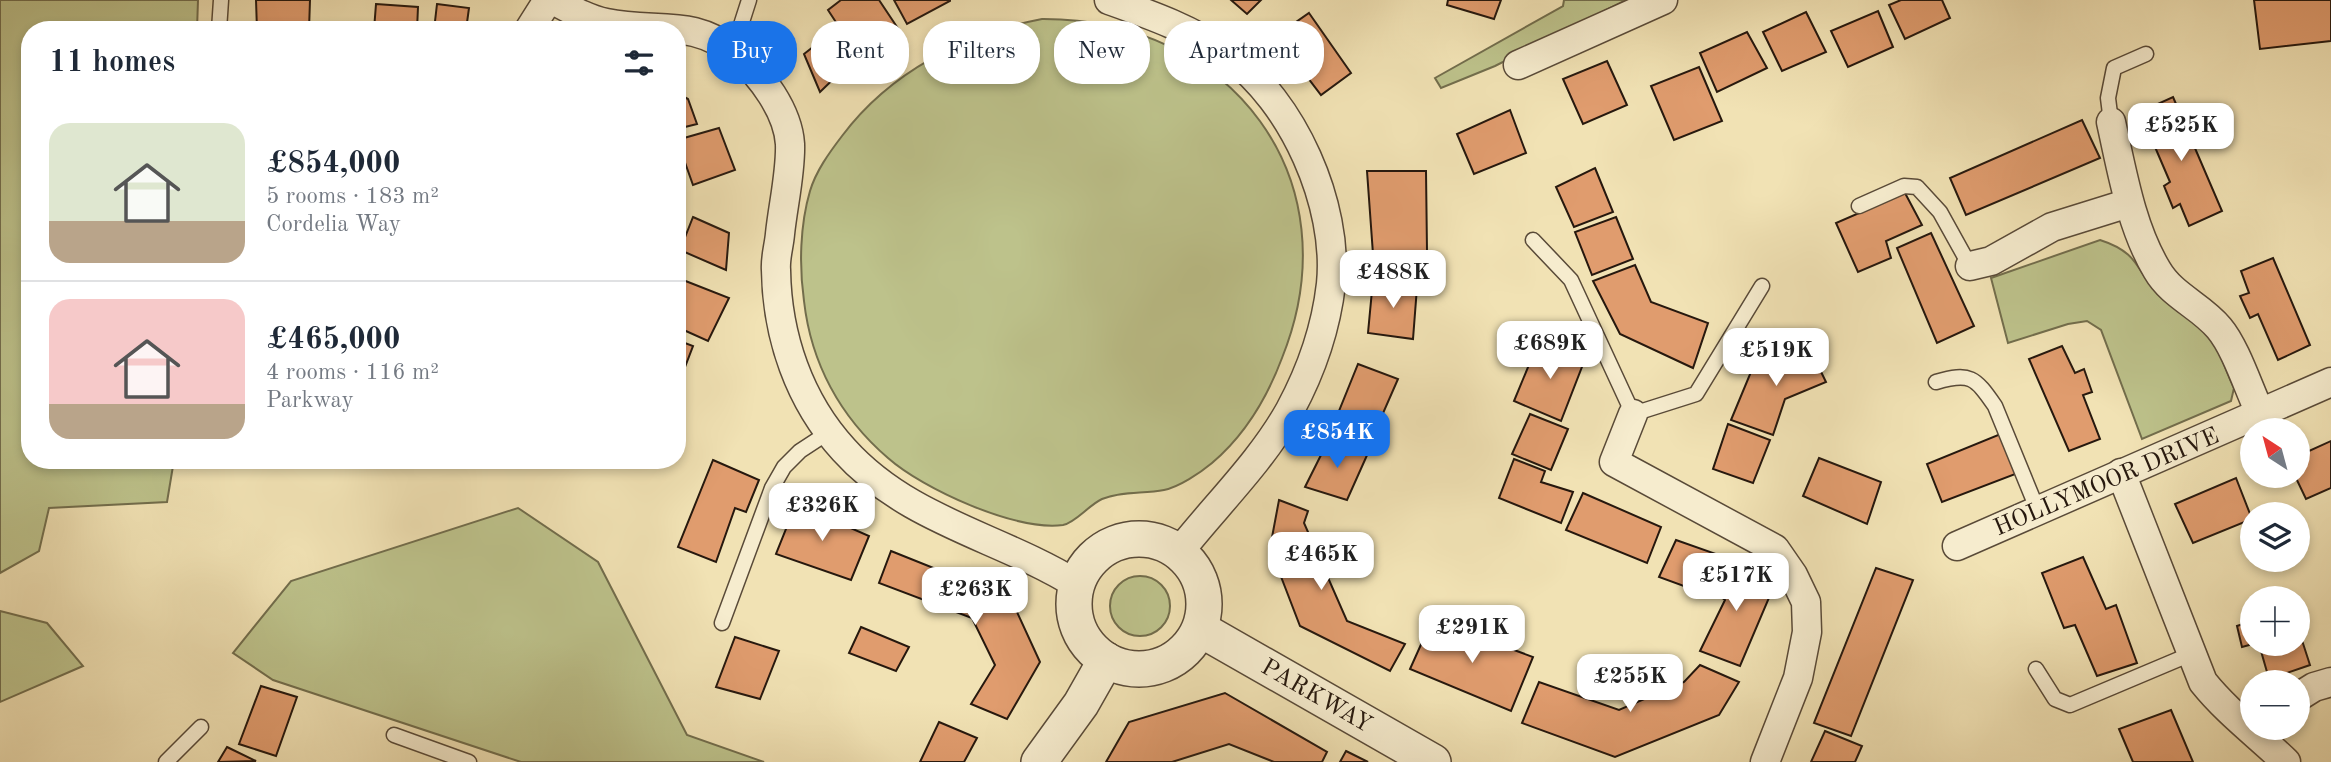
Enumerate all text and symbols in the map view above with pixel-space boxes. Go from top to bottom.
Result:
chip: Buy [707,21,797,84]
chip: Rent [811,21,909,84]
chip: Filters [923,21,1040,84]
chip: New [1054,21,1150,84]
chip: Apartment [1164,21,1324,84]
icon: filters [620,44,658,82]
text: 11 homes [49,48,175,78]
pin: £525K [2132,104,2230,163]
text: £525K [2144,114,2218,137]
text: £854,000 [266,149,400,179]
icon: home [105,151,189,235]
text: 5 rooms · 183 m² [266,185,439,208]
text: Cordelia Way [266,213,401,236]
pin: £488K [1344,250,1442,310]
text: £488K [1356,261,1430,284]
pin: £689K [1501,322,1599,381]
text: £465,000 [266,325,400,355]
icon: home [105,327,189,411]
pin: £519K [1727,328,1825,388]
text: £689K [1513,332,1587,355]
text: £519K [1739,339,1813,362]
text: 4 rooms · 116 m² [266,361,439,384]
text: Parkway [266,389,354,412]
pin: £854K [1288,410,1386,470]
north arrow [2240,418,2310,488]
map controls [2240,418,2310,740]
text: £854K [1300,421,1374,444]
street label: HOLLYMOOR DRIVE [1991,425,2223,541]
pin: £326K [773,484,871,543]
text: £326K [785,494,859,517]
button: layers [2240,502,2310,572]
pin: £465K [1272,532,1370,592]
text: £465K [1284,543,1358,566]
pin: £517K [1687,554,1785,613]
text: £517K [1699,564,1773,587]
pin: £263K [926,568,1024,627]
text: £263K [938,578,1012,601]
button: + [2240,586,2310,656]
pin: £291K [1423,606,1521,665]
text: £291K [1435,616,1509,639]
pin: £255K [1581,654,1679,714]
street label: PARKWAY [1257,655,1375,738]
text: £255K [1593,665,1667,688]
button: − [2240,670,2310,740]

